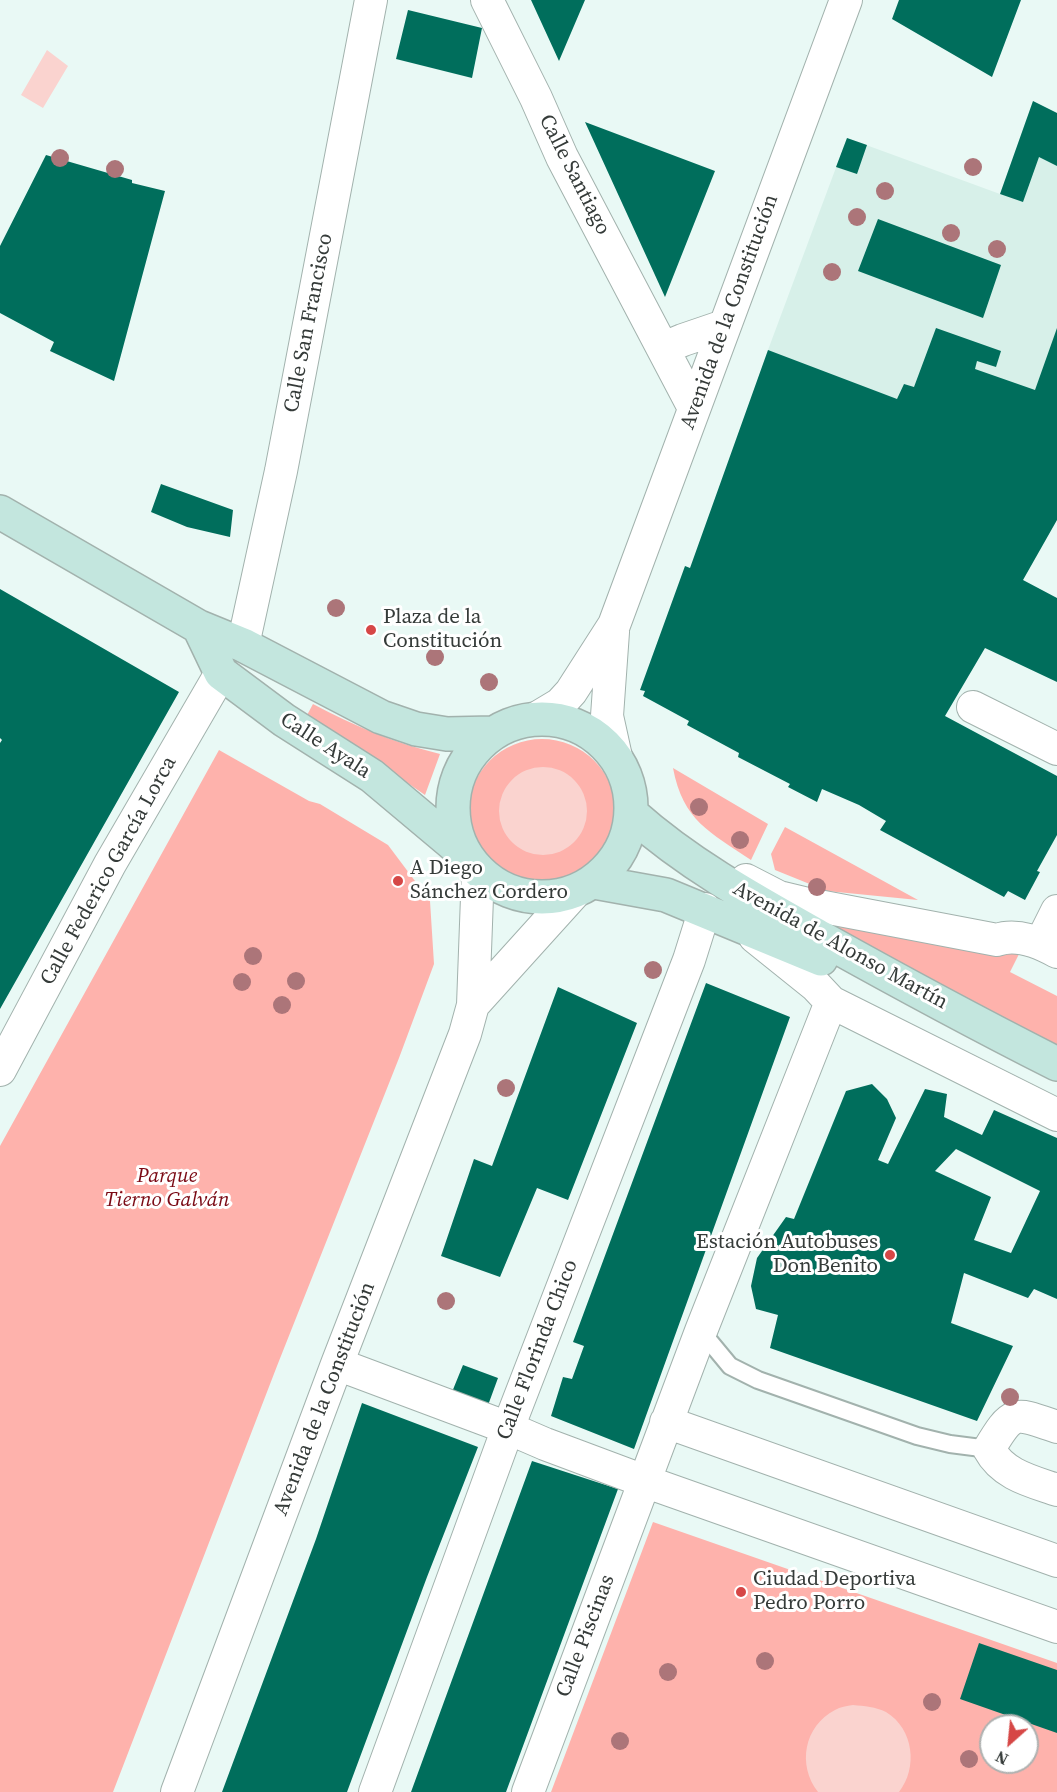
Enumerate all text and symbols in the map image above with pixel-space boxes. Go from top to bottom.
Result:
street label: Calle Santiago [533,111,615,239]
street label: Avenida de la Constitución [676,191,784,433]
street label: Calle San Francisco [279,231,339,415]
place label: Plaza de la Constitución [383,605,502,655]
marker: Plaza de la Constitución [364,623,378,637]
street label: Calle Ayala [275,707,375,785]
street label: Calle Federico García Lorca [35,752,183,990]
place label: A Diego Sánchez Cordero [410,856,568,906]
marker: A Diego Sánchez Cordero [391,874,405,888]
street label: Avenida de Alonso Martín [728,876,952,1016]
park label: Parque Tierno Galván [104,1164,230,1214]
place label: Estación Autobuses Don Benito [696,1230,878,1280]
marker: Estación Autobuses Don Benito [883,1248,897,1262]
street label: Calle Florinda Chico [492,1256,584,1444]
street label: Avenida de la Constitución [269,1279,381,1519]
place label: Ciudad Deportiva Pedro Porro [753,1567,916,1617]
street label: Calle Piscinas [551,1571,621,1701]
marker: Ciudad Deportiva Pedro Porro [734,1585,748,1599]
north arrow [979,1714,1039,1774]
text: N [992,1746,1012,1771]

